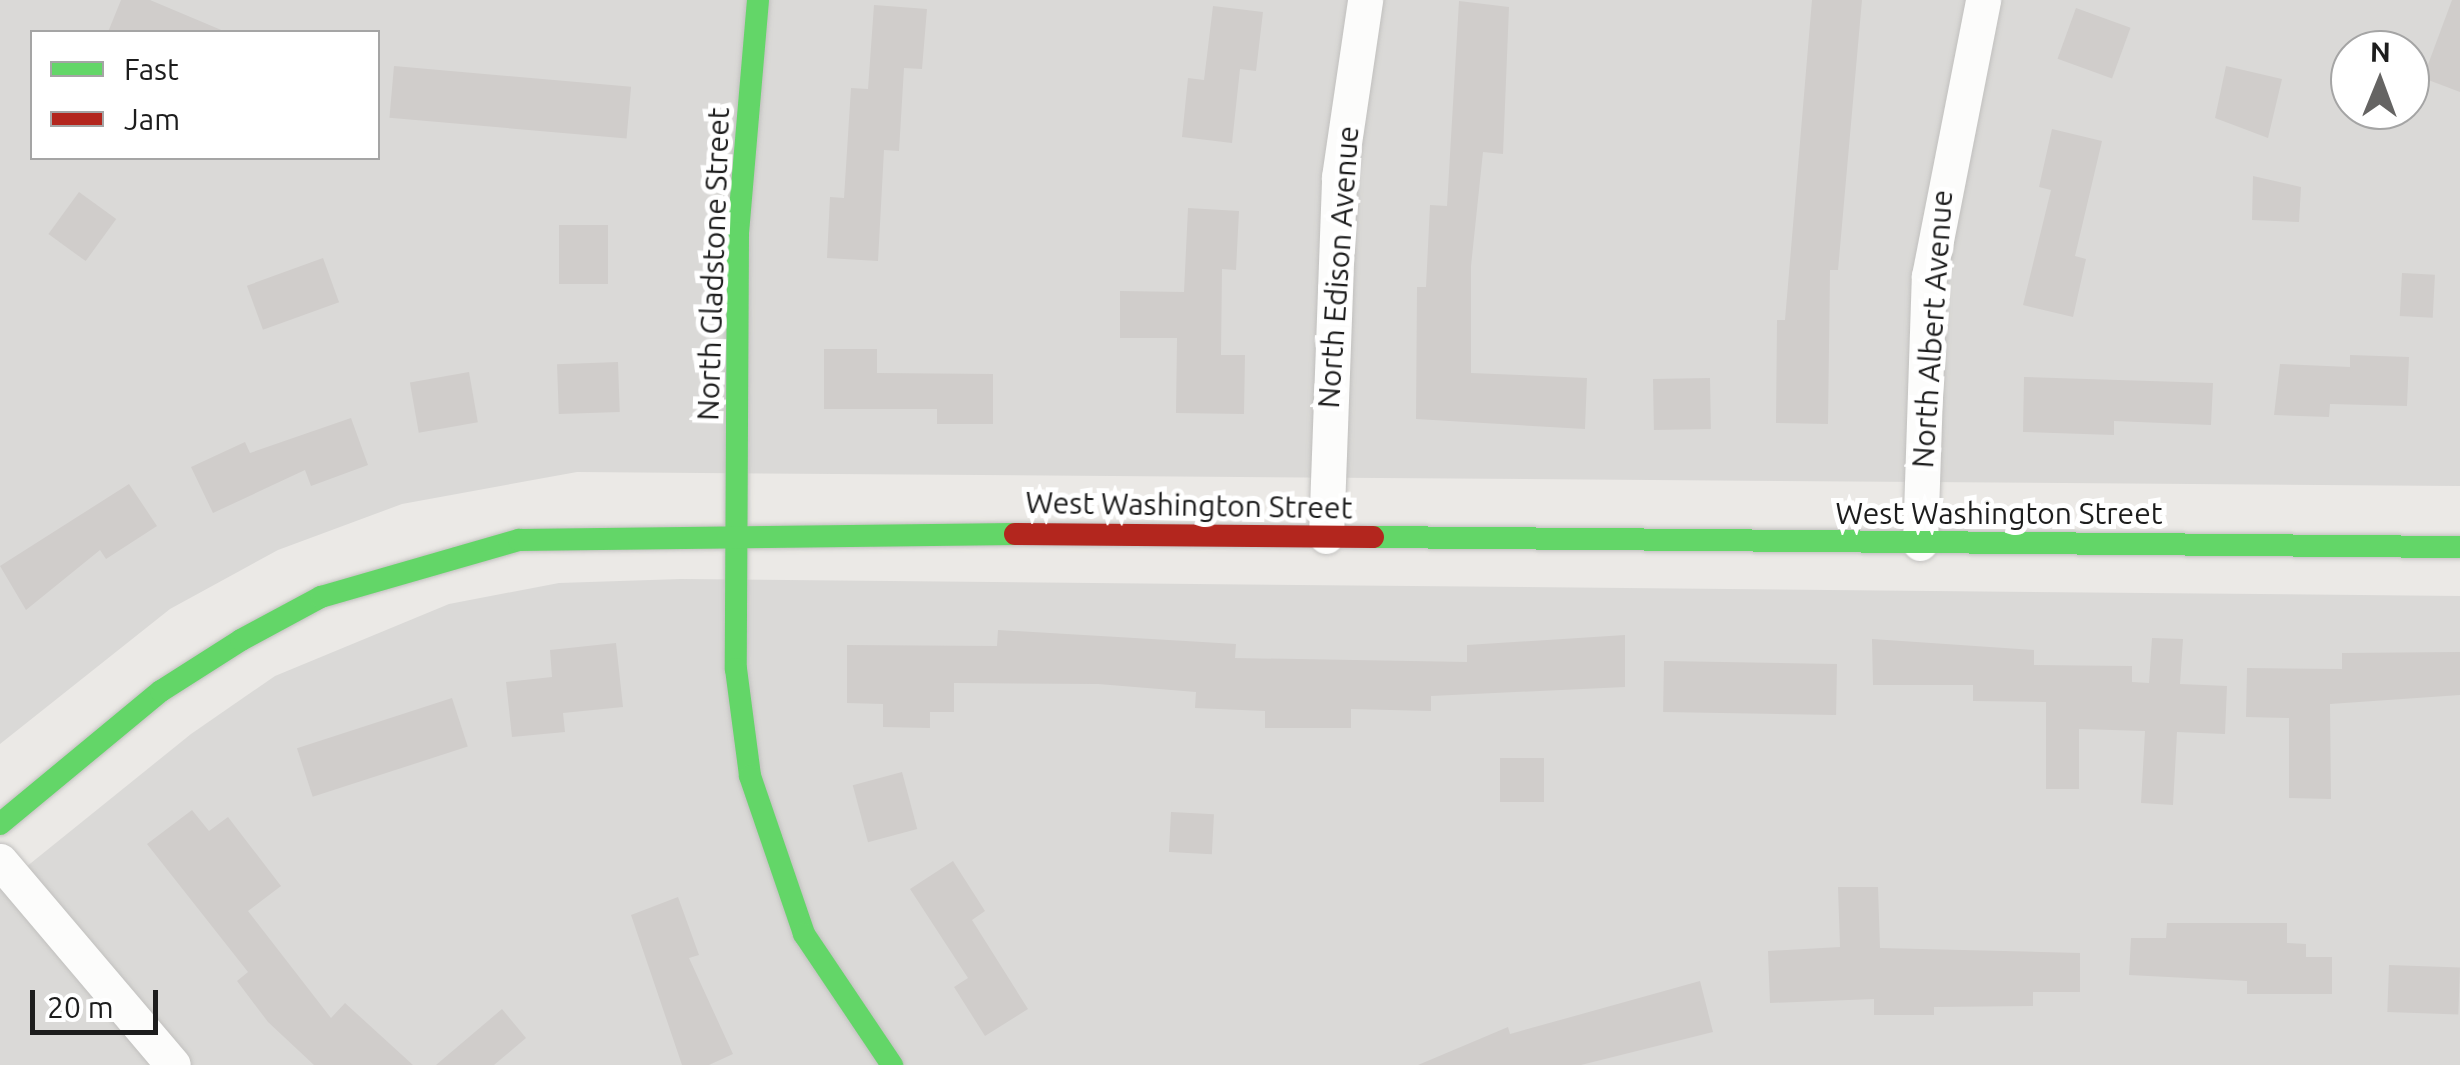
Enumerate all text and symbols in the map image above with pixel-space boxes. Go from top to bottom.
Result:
legend [30,30,380,160]
north arrow [2330,30,2430,130]
text: N [2370,36,2391,67]
text: Fast [124,52,179,86]
text: Jam [124,102,180,136]
street label: North Gladstone Street [690,107,736,421]
street label: North Edison Avenue [1310,125,1366,409]
street label: North Albert Avenue [1904,189,1960,469]
street label: West Washington Street [1025,484,1353,526]
street label: West Washington Street [1836,495,2162,531]
scale bar [35,970,162,1032]
text: 20 m [47,990,114,1024]

